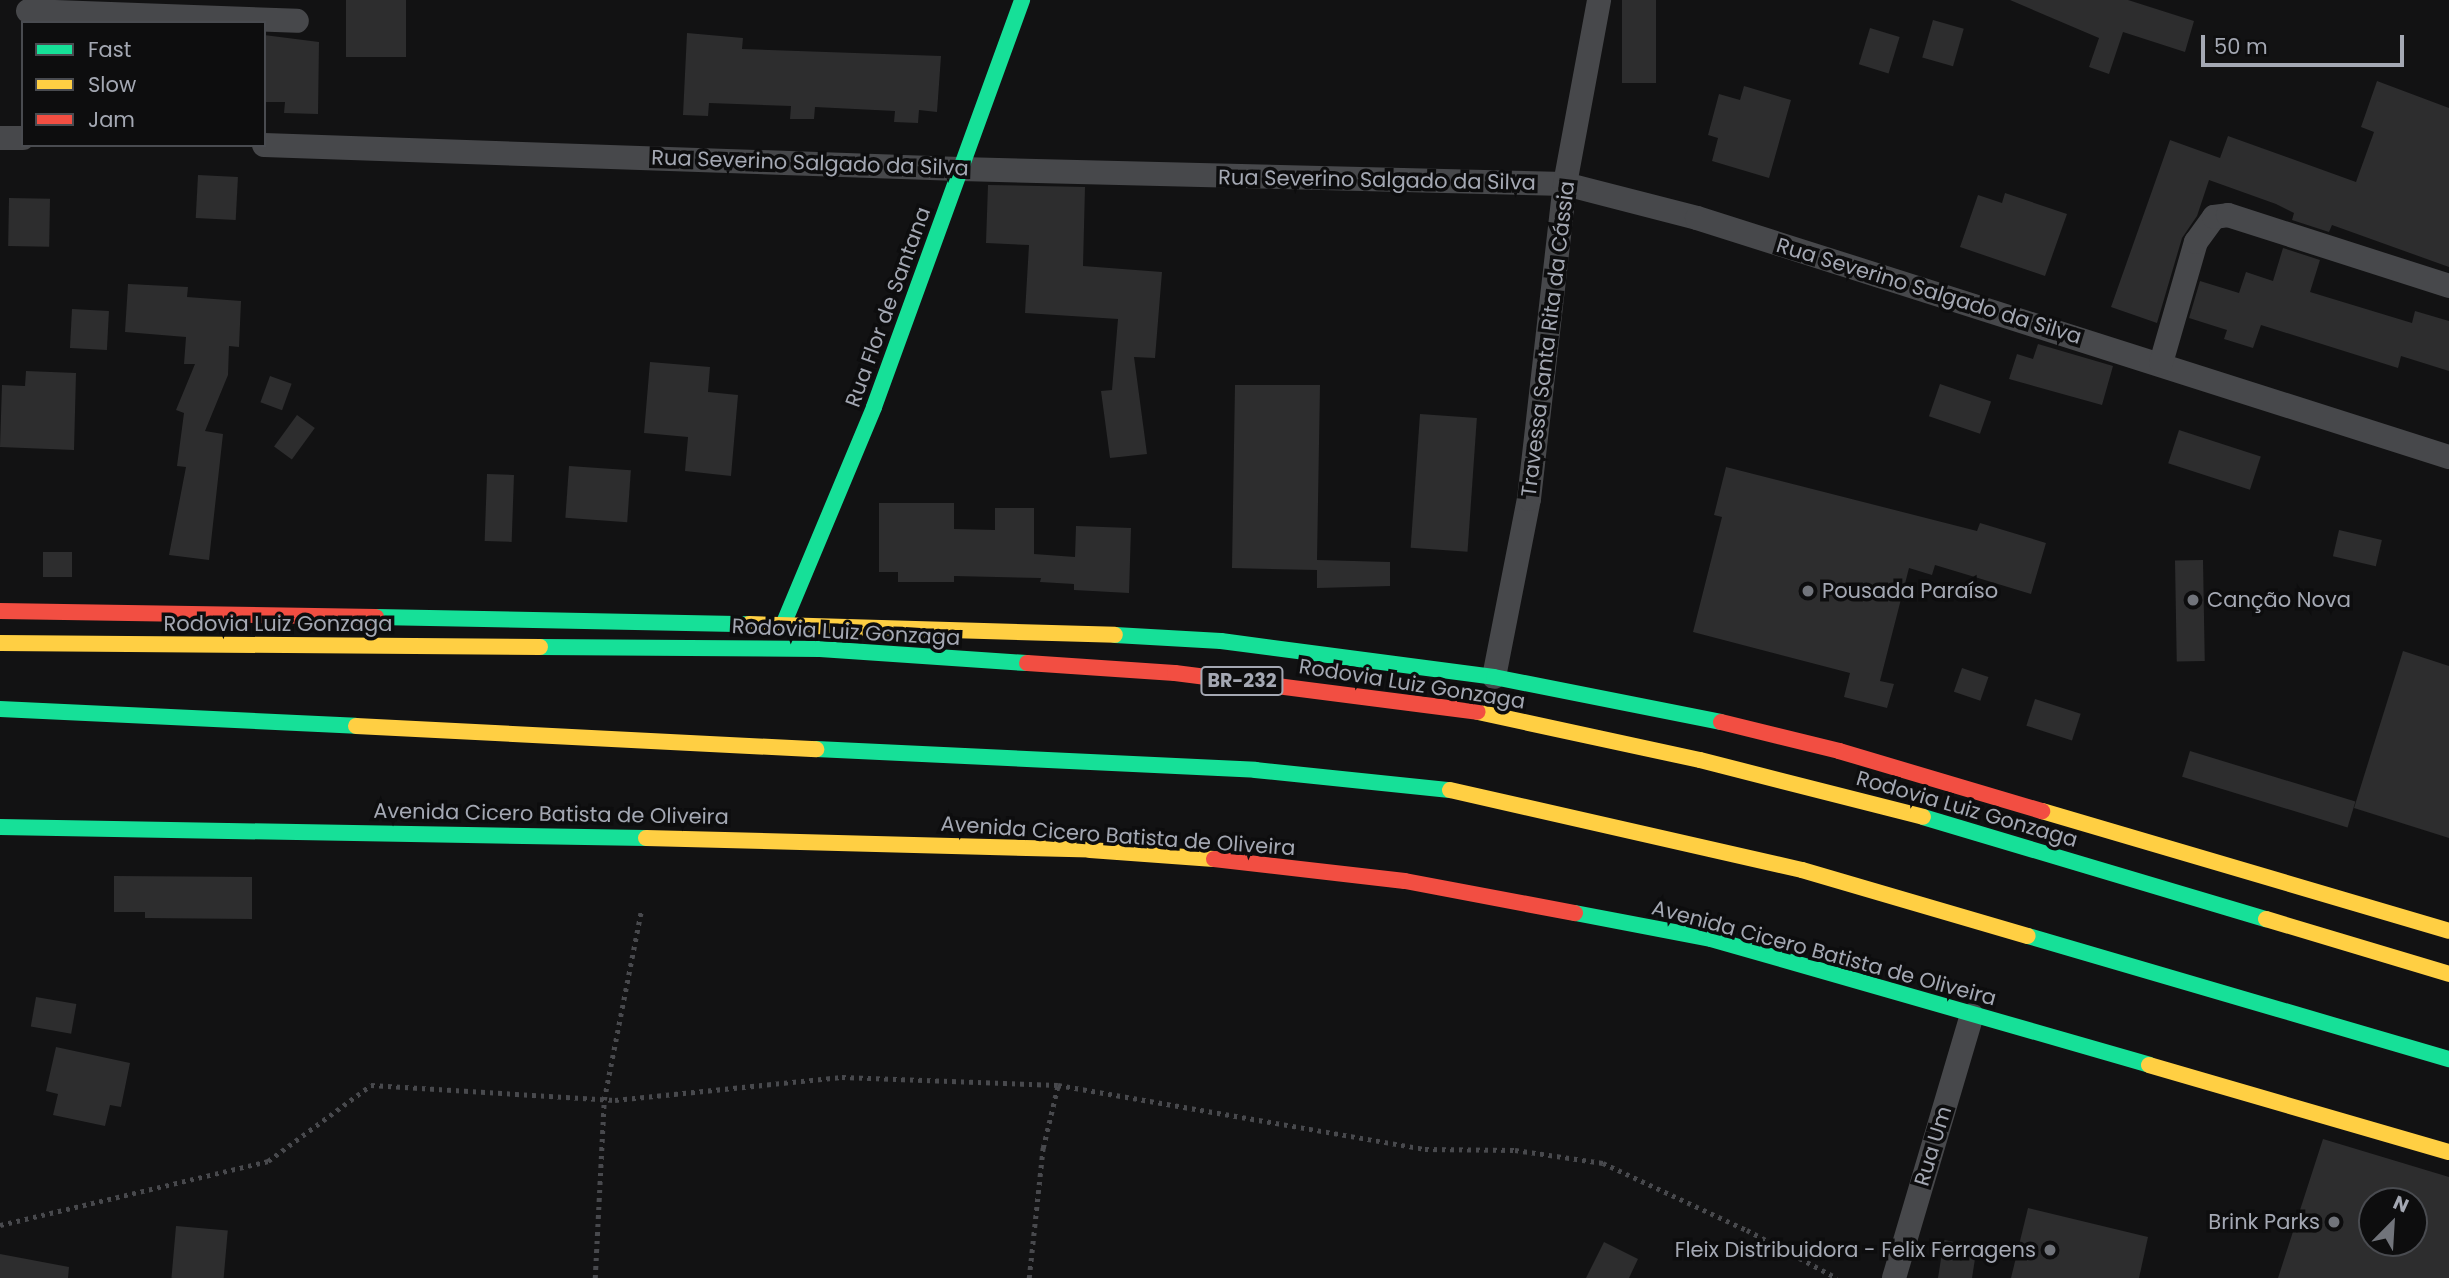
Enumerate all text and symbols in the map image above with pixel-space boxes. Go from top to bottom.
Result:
legend [21,21,266,147]
scale bar [2204,21,2407,65]
text: 50 m [2214,32,2268,61]
text: Fast [88,35,131,64]
text: Slow [88,70,136,99]
text: Jam [88,105,135,134]
street label: Rua Severino Salgado da Silva [651,145,969,181]
street label: Rua Severino Salgado da Silva [1218,165,1536,195]
street label: Travessa Santa Rita da Cássia [1516,179,1580,499]
street label: Rua Flor de Santana [840,204,936,410]
street label: Rua Severino Salgado da Silva [1773,233,2085,349]
place label: Pousada Paraíso [1822,578,1998,604]
marker: Pousada Paraíso [1800,583,1816,599]
place label: Canção Nova [2207,587,2351,613]
marker: Canção Nova [2185,592,2201,608]
street label: Rodovia Luiz Gonzaga [164,611,392,637]
street label: Rodovia Luiz Gonzaga [731,613,961,651]
street label: Rodovia Luiz Gonzaga [1297,654,1527,714]
road number: BR-232 [1200,666,1284,696]
street label: Rodovia Luiz Gonzaga [1854,765,2080,853]
street label: Avenida Cicero Batista de Oliveira [373,798,729,830]
street label: Avenida Cicero Batista de Oliveira [940,811,1296,861]
street label: Avenida Cicero Batista de Oliveira [1649,895,1999,1011]
street label: Rua Um [1909,1103,1957,1189]
north arrow [2358,1187,2428,1257]
text: N [2389,1189,2413,1219]
place label: Brink Parks [2208,1209,2320,1235]
marker: Brink Parks [2326,1214,2342,1230]
place label: Fleix Distribuidora - Felix Ferragens [1675,1237,2036,1263]
marker: Fleix Distribuidora - Felix Ferragens [2042,1242,2058,1258]

